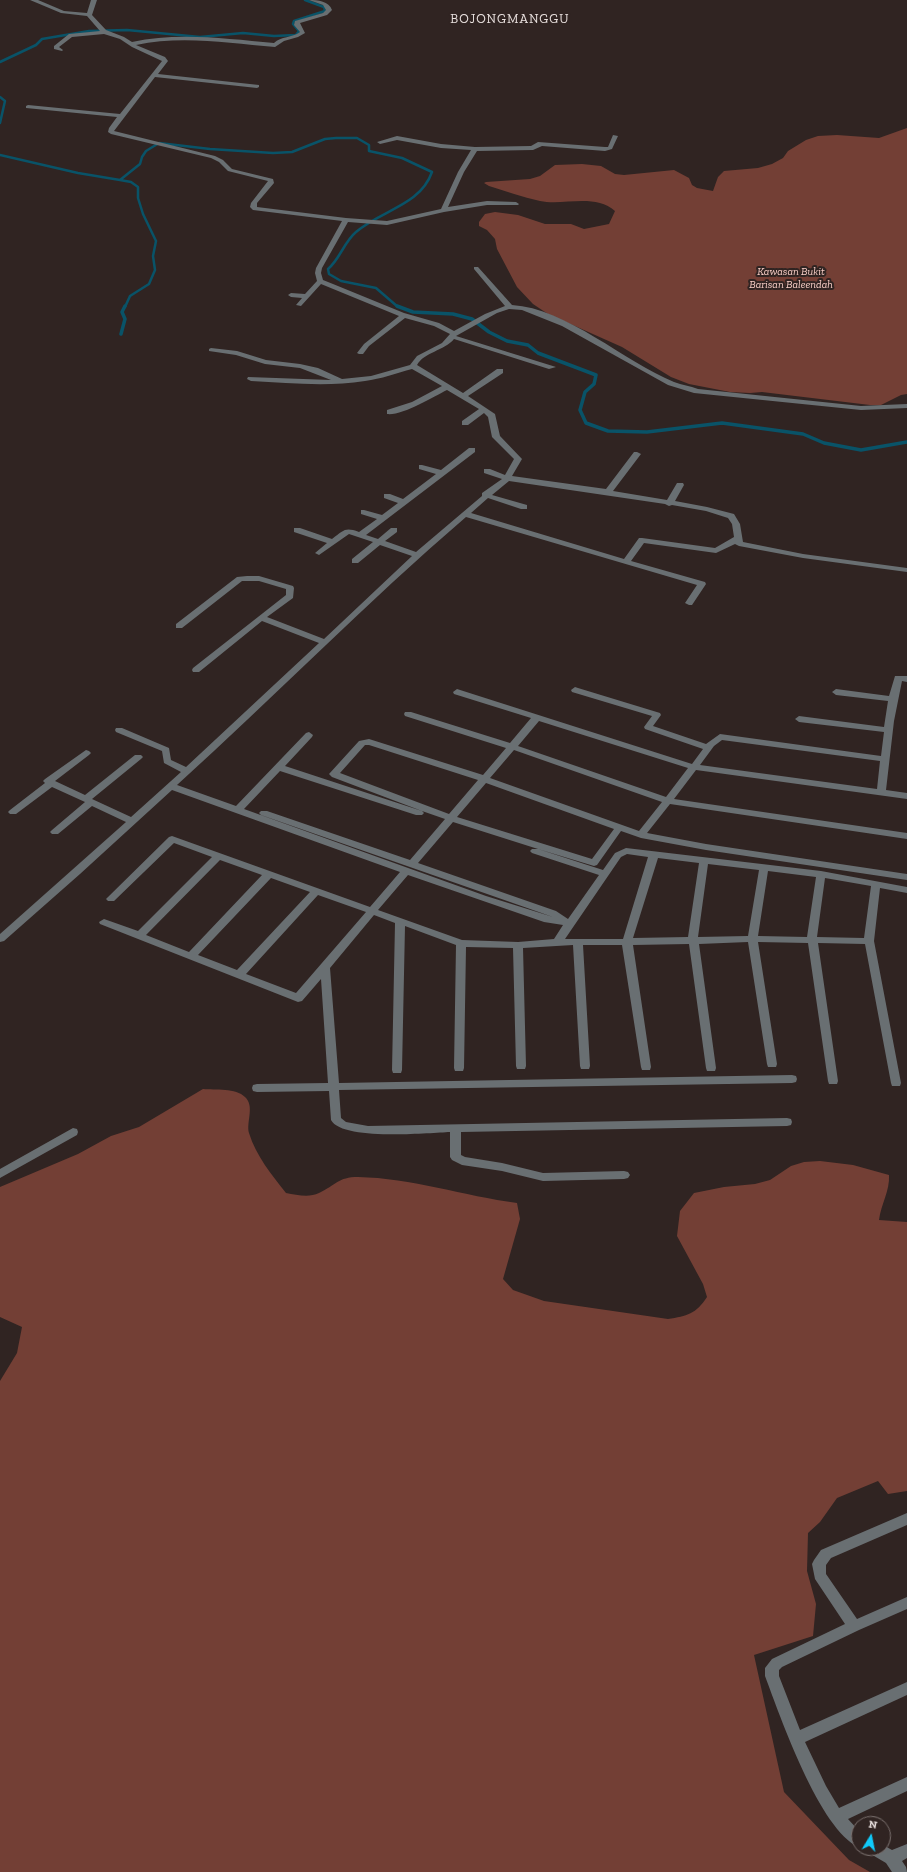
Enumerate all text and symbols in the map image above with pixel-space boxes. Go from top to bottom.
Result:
district label: BOJONGMANGGU [450,11,570,27]
park label: Kawasan Bukit Barisan Baleendah [749,265,833,291]
north arrow [851,1816,891,1856]
text: N [868,1818,878,1832]

